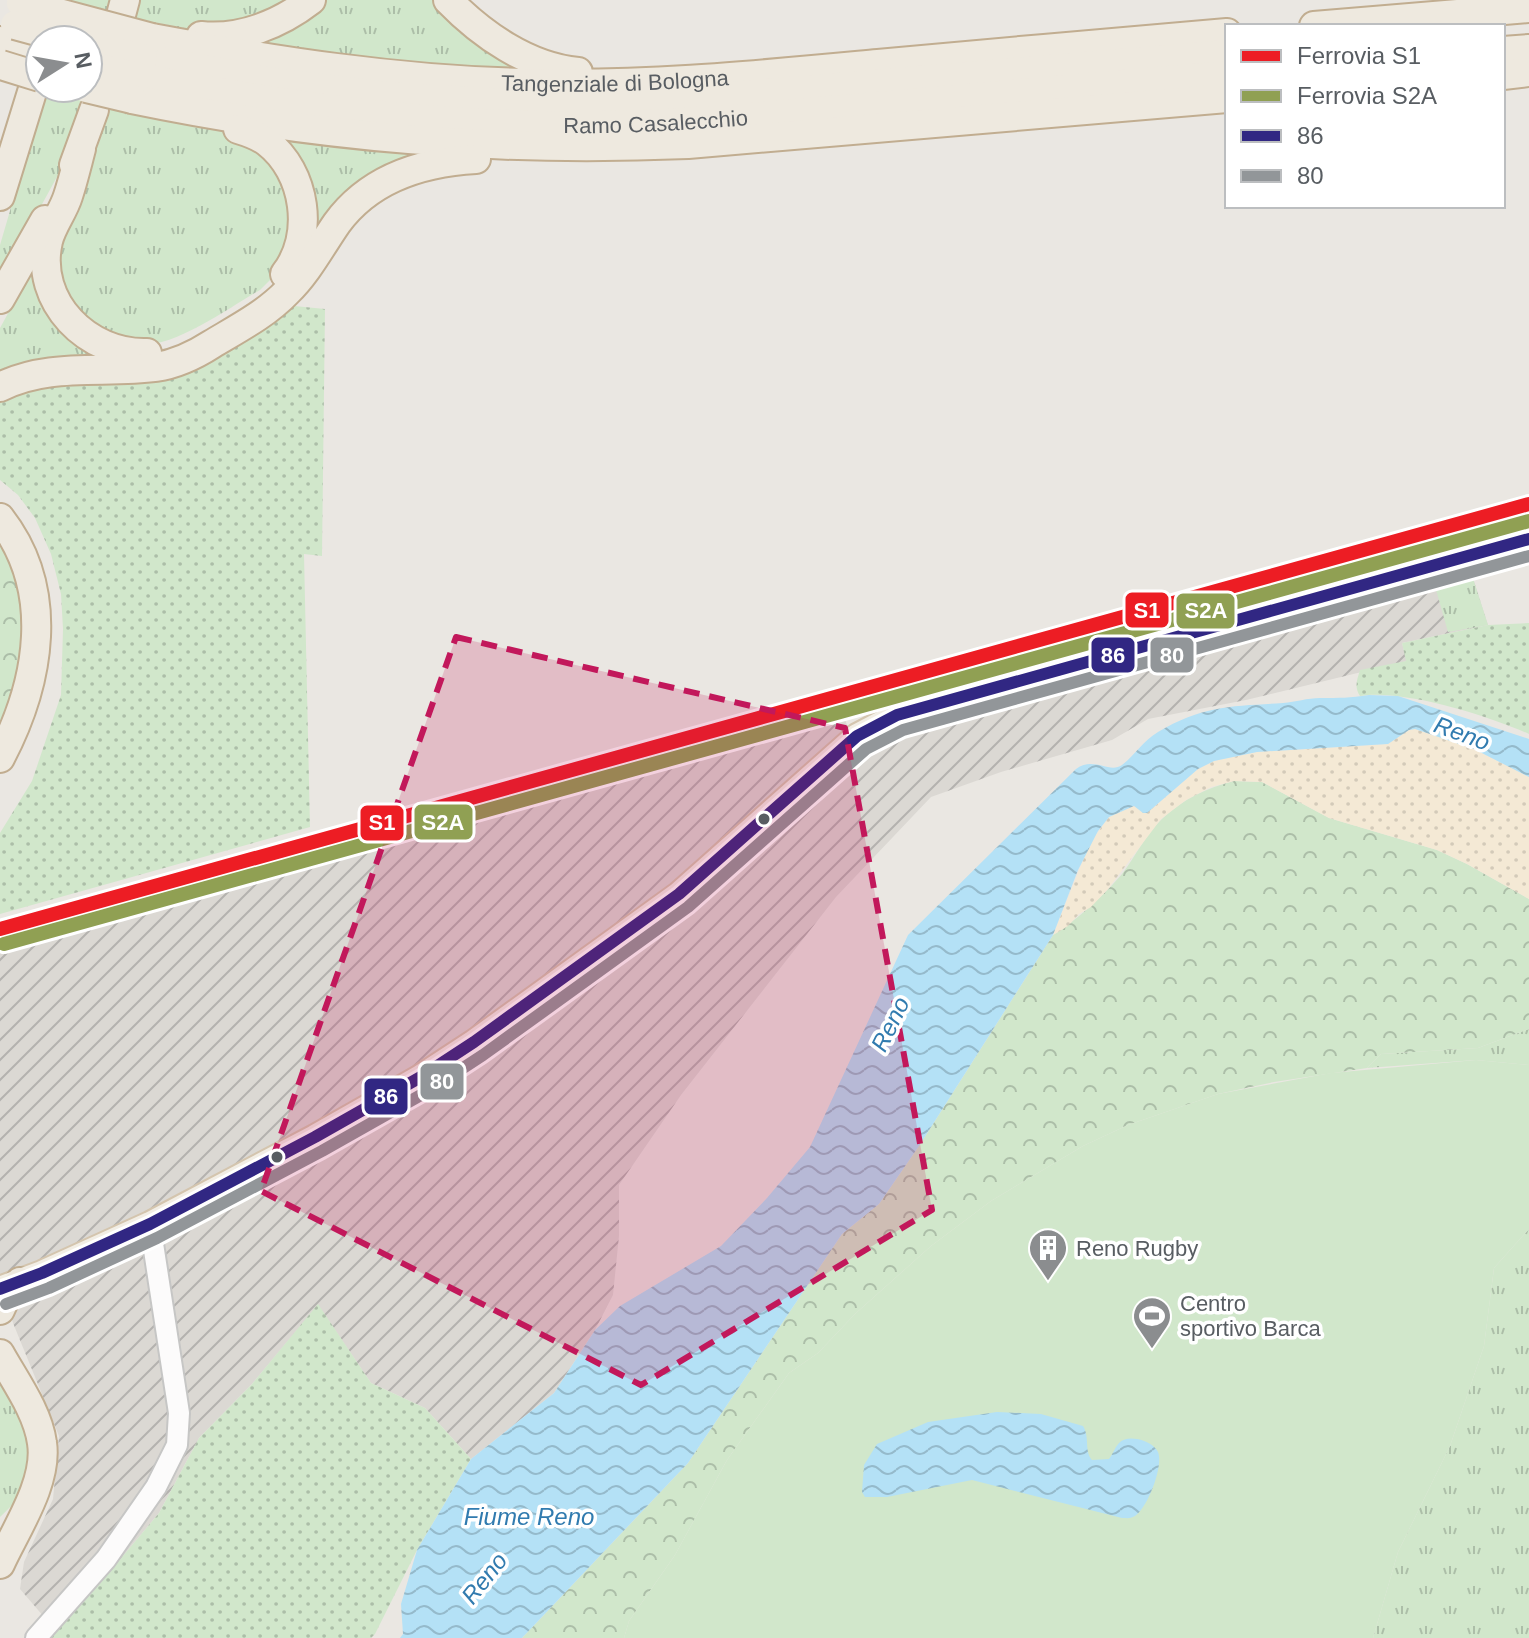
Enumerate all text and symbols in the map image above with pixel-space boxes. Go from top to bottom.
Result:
north arrow [24,24,104,104]
legend [1225,24,1505,208]
text: Ferrovia S1 [1297,42,1421,69]
text: N [69,50,97,70]
street label: Tangenziale di Bologna [501,65,730,96]
text: Ferrovia S2A [1297,82,1437,109]
street label: Ramo Casalecchio [563,105,749,138]
text: 86 [1297,122,1324,149]
text: 80 [1297,162,1324,189]
line badge: S1 [1124,591,1170,629]
line badge: S2A [1175,592,1236,630]
text: S1 [1134,598,1160,623]
text: S2A [1185,598,1228,623]
line badge: 86 [1090,636,1136,674]
line badge: 80 [1149,636,1195,674]
text: 86 [1101,643,1125,668]
text: 80 [1160,643,1184,668]
water label: Reno [1430,711,1494,755]
line badge: S2A [413,803,474,841]
line badge: S1 [359,804,405,842]
text: S1 [369,810,395,835]
text: S2A [422,810,465,835]
unlabelled marker [756,811,772,827]
water label: Reno [865,992,915,1056]
line badge: 80 [419,1062,465,1101]
text: 80 [430,1069,454,1094]
line badge: 86 [363,1077,409,1116]
text: 86 [374,1084,398,1109]
unlabelled marker [269,1149,285,1165]
building icon: Reno Rugby [1027,1227,1069,1282]
place label: Reno Rugby [1076,1236,1198,1261]
place label: Centro sportivo Barca [1180,1291,1321,1341]
sports icon: Centro sportivo Barca [1131,1295,1173,1350]
water label: Fiume Reno [464,1503,594,1530]
water label: Reno [456,1547,512,1609]

